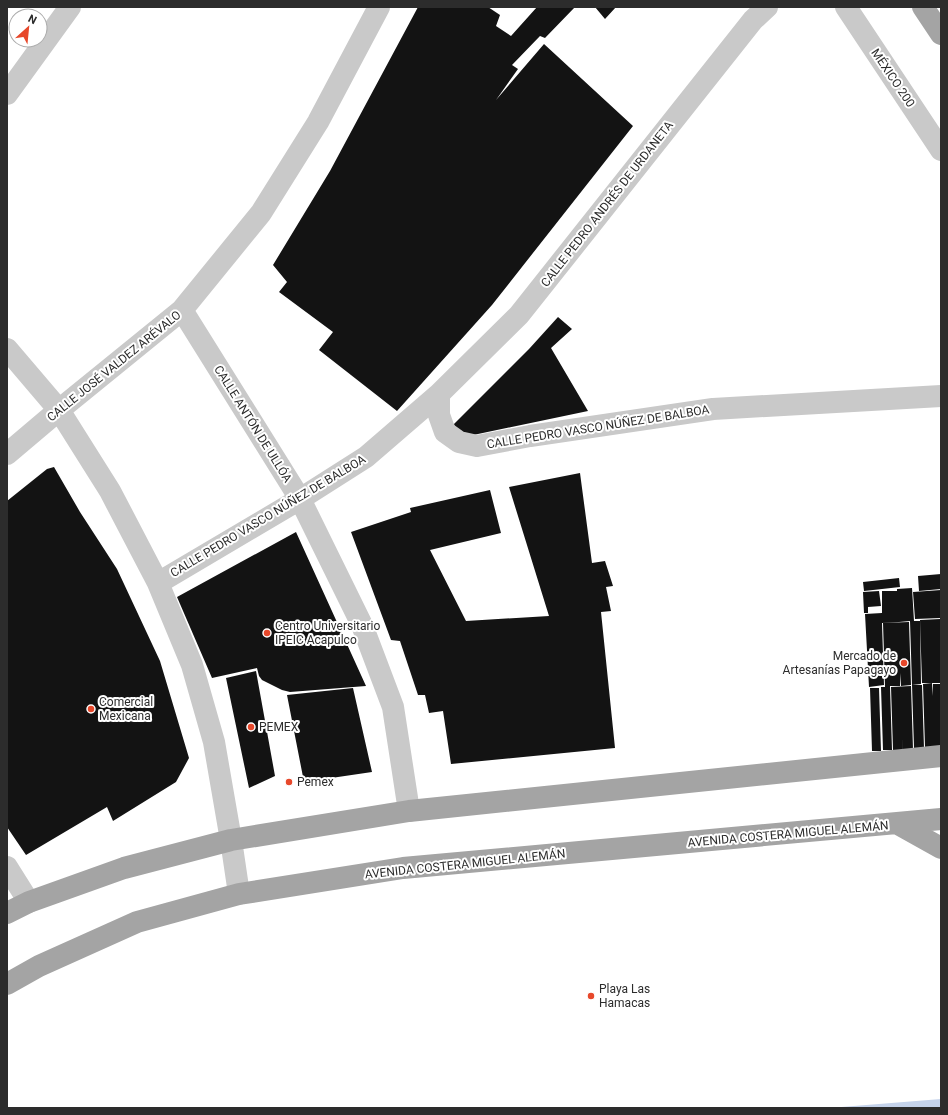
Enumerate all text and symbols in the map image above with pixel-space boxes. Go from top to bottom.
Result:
north arrow [8,8,48,48]
text: N [26,12,39,27]
street label: MÉXICO 200 [868,46,919,110]
street label: CALLE PEDRO ANDRÉS DE URDANETA [537,118,676,290]
street label: CALLE JOSÉ VALDEZ ARÉVALO [44,307,184,424]
street label: CALLE ANTÓN DE ULLÓA [211,362,296,485]
street label: CALLE PEDRO VASCO NÚÑEZ DE BALBOA [485,400,710,452]
street label: CALLE PEDRO VASCO NÚÑEZ DE BALBOA [167,450,368,580]
place label: Centro Universitario IPEIC Acapulco [275,619,381,647]
marker: Centro Universitario IPEIC Acapulco [262,628,272,638]
place label: Mercado de Artesanías Papagayo [783,649,896,677]
marker: Mercado de Artesanías Papagayo [899,658,909,668]
place label: Comercial Mexicana [99,695,153,723]
marker: Comercial Mexicana [86,704,96,714]
place label: PEMEX [259,720,299,734]
marker: PEMEX [246,722,256,732]
place label: Pemex [297,775,334,789]
marker: Pemex [284,777,294,787]
street label: AVENIDA COSTERA MIGUEL ALEMÁN [687,817,889,850]
street label: AVENIDA COSTERA MIGUEL ALEMÁN [364,846,566,881]
place label: Playa Las Hamacas [599,982,650,1010]
marker: Playa Las Hamacas [586,991,596,1001]

